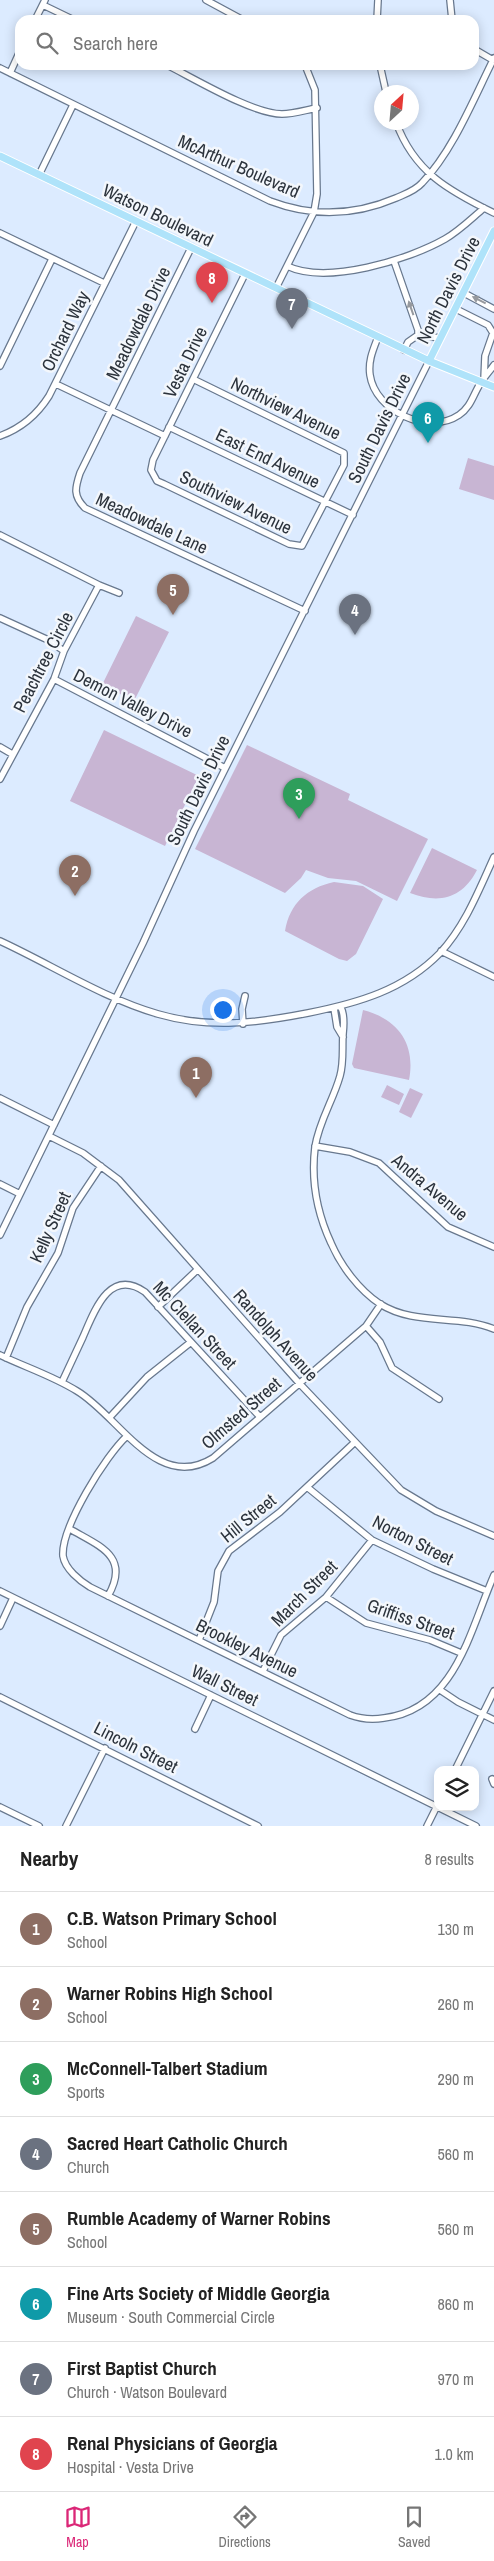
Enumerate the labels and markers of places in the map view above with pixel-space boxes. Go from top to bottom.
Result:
pin: 8 [196,262,228,303]
pin: 7 [276,288,308,329]
pin: 6 [412,402,444,443]
pin: 5 [157,574,189,615]
pin: 4 [339,594,371,635]
pin: 3 [283,778,315,819]
pin: 2 [59,855,91,896]
pin: 1 [180,1057,212,1098]

